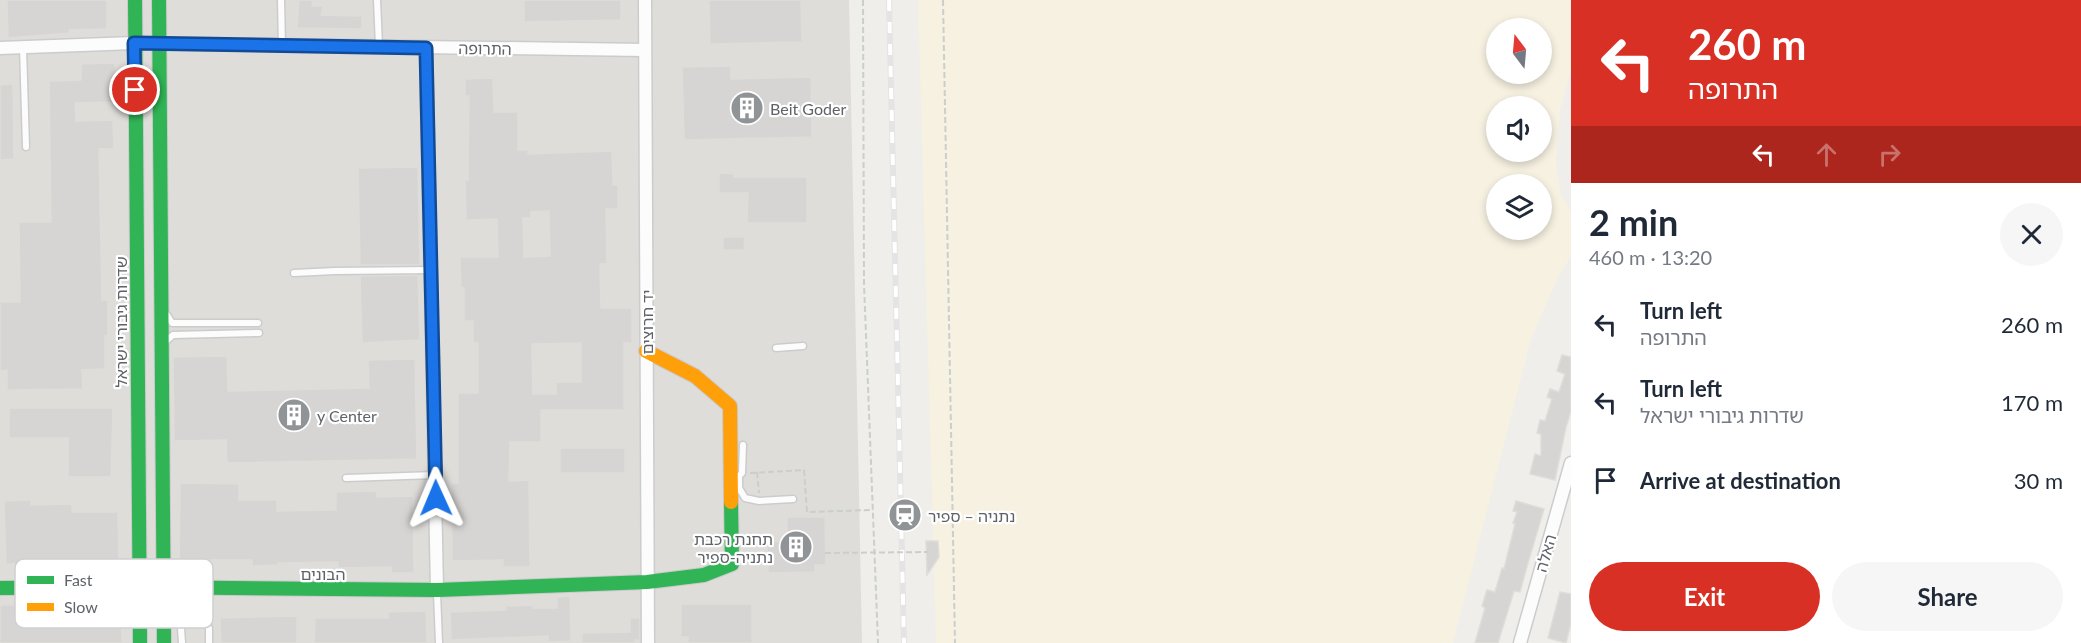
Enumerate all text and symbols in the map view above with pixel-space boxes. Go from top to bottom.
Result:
north arrow [1486,18,1552,84]
map controls [1486,18,1552,240]
text: 260 m [1688,19,1806,69]
icon: left [1589,24,1667,102]
street label: התרופה [458,38,512,58]
pin [109,64,160,115]
text: התרופה [1688,72,1778,105]
icon: arrive [118,73,151,106]
building icon: Beit Goder [729,90,765,126]
button: sound [1486,96,1552,162]
place label: Beit Goder [770,99,846,118]
icon: left [1747,138,1780,171]
icon: ahead [1810,138,1843,171]
icon: right [1873,138,1906,171]
button: layers [1486,174,1552,240]
text: 2 min [1589,200,1678,244]
button: close [2000,203,2063,266]
text: 460 m · 13:20 [1589,245,1712,269]
street label: שדרות גיבורי ישראל [111,256,130,388]
street label: יד חרוצים [637,289,656,355]
text: Turn left [1640,297,1722,324]
icon: left [1589,308,1622,341]
text: 260 m [2001,311,2063,338]
text: התרופה [1640,325,1707,349]
text: Turn left [1640,375,1722,402]
icon: left [1589,386,1622,419]
text: 170 m [2001,389,2063,416]
building icon: y Center [276,397,312,433]
text: שדרות גיבורי ישראל [1640,403,1804,427]
place label: y Center [317,406,377,425]
icon: arrive [1589,464,1622,497]
position arrow [404,466,468,530]
text: Arrive at destination [1640,467,1841,494]
text: 30 m [2014,467,2063,494]
station icon: נתניה – ספיר [887,497,923,533]
place label: נתניה – ספיר [928,506,1015,525]
place label: תחנת רכבת נתניה-ספיר [694,529,773,566]
building icon: תחנת רכבת נתניה-ספיר [778,529,814,565]
street label: האלה [1531,532,1559,574]
legend [15,559,213,628]
button: Exit [1589,562,1820,631]
button: Share [1832,562,2063,631]
street label: הבונים [300,564,346,583]
text: Fast [64,570,93,589]
text: Slow [64,597,98,616]

